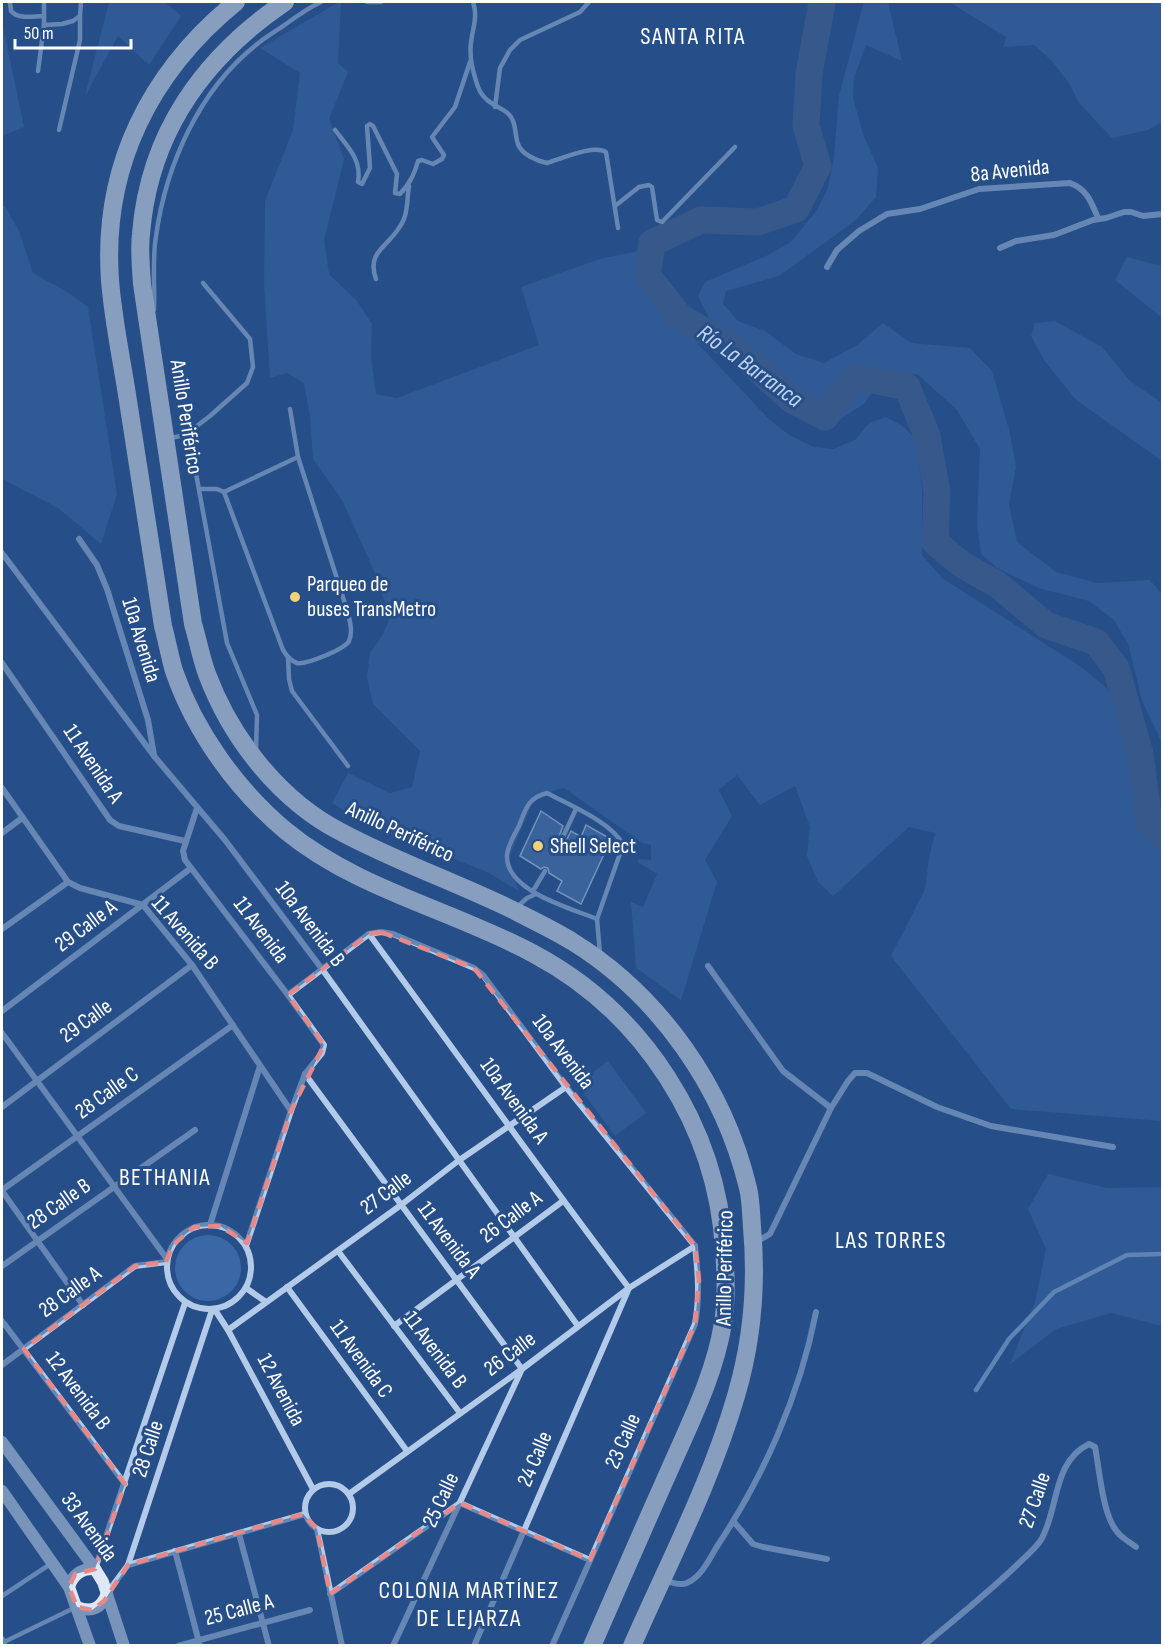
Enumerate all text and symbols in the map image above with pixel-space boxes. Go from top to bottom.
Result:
scale bar [15,12,130,50]
district label: SANTA RITA [640,22,746,51]
text: 50 m [24,23,54,44]
street label: 8a Avenida [969,153,1051,189]
water label: Río La Barranca [692,318,808,414]
street label: Anillo Periférico [163,357,208,476]
place label: Parqueo de buses TransMetro [307,571,436,623]
marker: Parqueo de buses TransMetro [288,590,302,604]
street label: 10a Avenida [115,594,167,686]
street label: 11 Avenida A [57,719,129,809]
street label: Anillo Periférico [341,795,458,869]
place label: Shell Select [550,833,636,860]
marker: Shell Select [531,839,545,853]
street label: 10a Avenida B [269,876,351,972]
street label: 11 Avenida B [145,890,225,976]
street label: 11 Avenida [227,891,295,969]
street label: 29 Calle A [50,894,123,958]
street label: 29 Calle [55,993,117,1049]
street label: 10a Avenida [526,1009,600,1095]
street label: 10a Avenida A [474,1053,555,1150]
street label: 28 Calle C [70,1061,144,1125]
district label: BETHANIA [119,1163,211,1192]
street label: 27 Calle [355,1165,417,1221]
street label: 28 Calle B [22,1172,96,1236]
street label: 26 Calle A [475,1185,548,1249]
street label: 11 Avenida A [411,1196,487,1284]
street label: Anillo Periférico [710,1210,740,1327]
district label: LAS TORRES [835,1226,947,1255]
street label: 28 Calle A [33,1260,107,1324]
street label: 11 Avenida B [397,1306,473,1394]
street label: 11 Avenida C [323,1314,399,1404]
street label: 26 Calle [479,1326,541,1382]
street label: 12 Avenida B [40,1346,116,1436]
street label: 12 Avenida [251,1349,311,1431]
street label: 23 Calle [599,1409,647,1473]
street label: 28 Calle [126,1417,170,1481]
street label: 24 Calle [511,1427,559,1491]
street label: 25 Calle [417,1468,465,1532]
street label: 27 Calle [1013,1469,1057,1531]
street label: 33 Avenida [55,1487,123,1567]
district label: COLONIA MARTÍNEZ DE LEJARZA [379,1576,559,1633]
street label: 25 Calle A [202,1588,277,1632]

